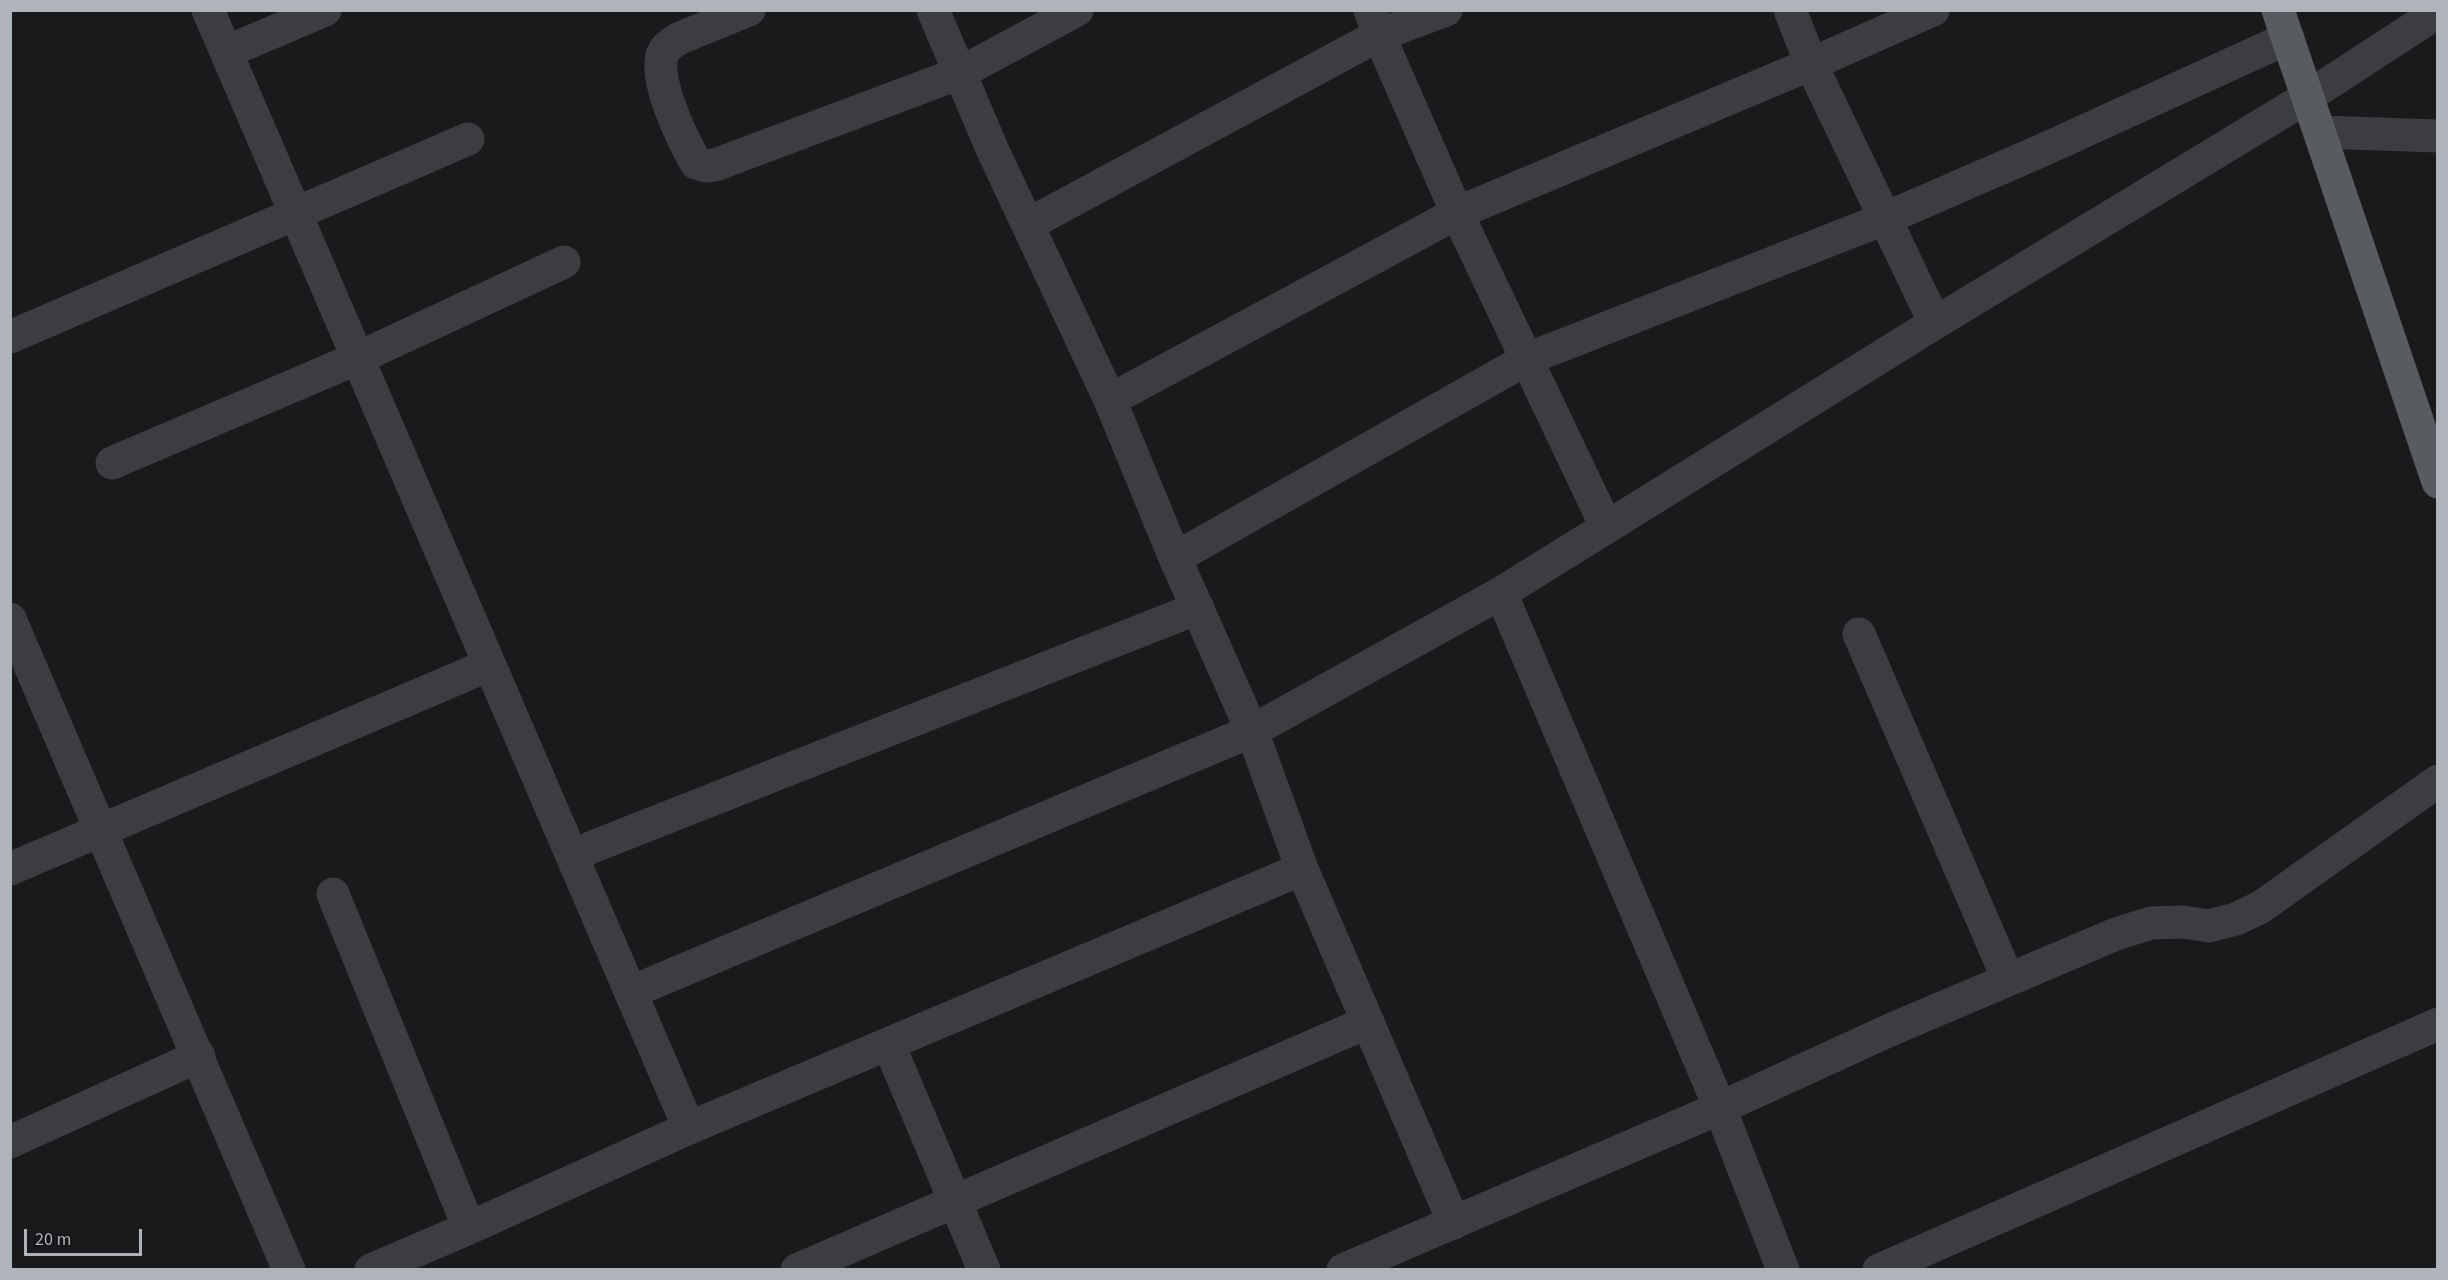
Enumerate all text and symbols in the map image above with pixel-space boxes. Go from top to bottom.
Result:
scale bar [27,1217,146,1255]
text: 20 m [35,1227,71,1252]

